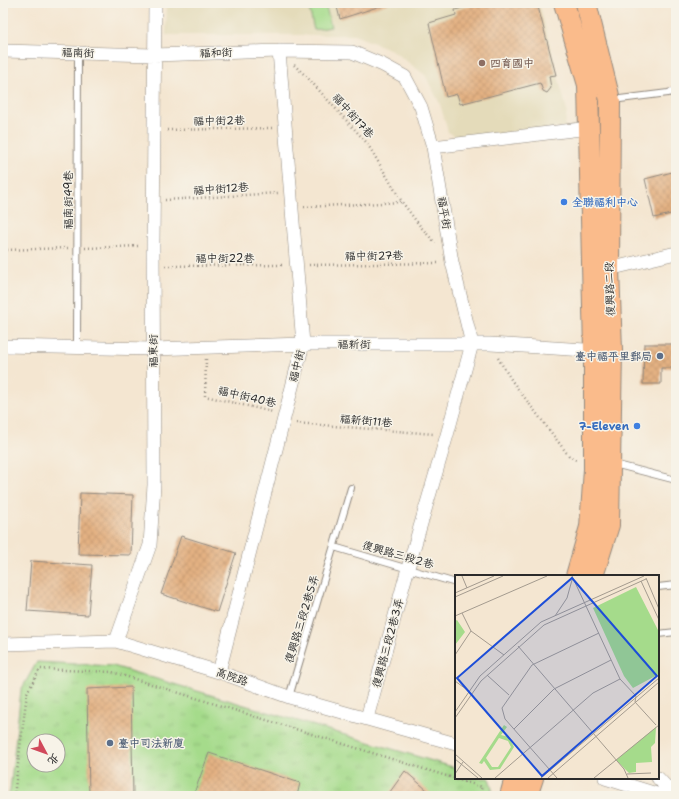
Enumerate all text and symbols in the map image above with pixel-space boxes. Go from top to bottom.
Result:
street label: 福南街 [61,45,96,61]
street label: 福和街 [199,45,234,61]
place label: 四育國中 [490,56,534,71]
marker: 四育國中 [477,58,487,68]
street label: 福中街17巷 [329,90,377,142]
street label: 福中街2巷 [193,113,245,129]
street label: 福南街49巷 [61,171,76,229]
street label: 福中街12巷 [193,180,249,198]
street label: 福平街 [434,195,454,232]
place label: 全聯福利中心 [572,195,638,210]
marker: 全聯福利中心 [559,197,569,207]
street label: 福中街27巷 [345,248,403,264]
street label: 福中街22巷 [196,251,254,266]
street label: 復興路二段 [602,261,618,317]
street label: 福東街 [146,334,161,368]
street label: 福新街 [338,337,371,352]
street label: 福中街 [286,347,309,384]
place label: 臺中福平里郵局 [575,349,652,364]
marker: 臺中福平里郵局 [655,351,665,361]
street label: 福中街40巷 [216,383,278,411]
street label: 福新街11巷 [339,411,393,431]
place label: 7-Eleven [579,419,630,434]
marker: 7-Eleven [632,421,642,431]
street label: 復興路三段2巷 [361,538,435,572]
street label: 復興路三段2巷5弄 [281,573,323,665]
inset map [455,575,659,779]
street label: 復興路三段2巷3弄 [369,596,407,690]
street label: 高院路 [214,665,250,689]
north arrow [26,733,66,773]
place label: 臺中司法新廈 [118,736,184,751]
marker: 臺中司法新廈 [105,738,115,748]
text: 北 [44,750,62,768]

